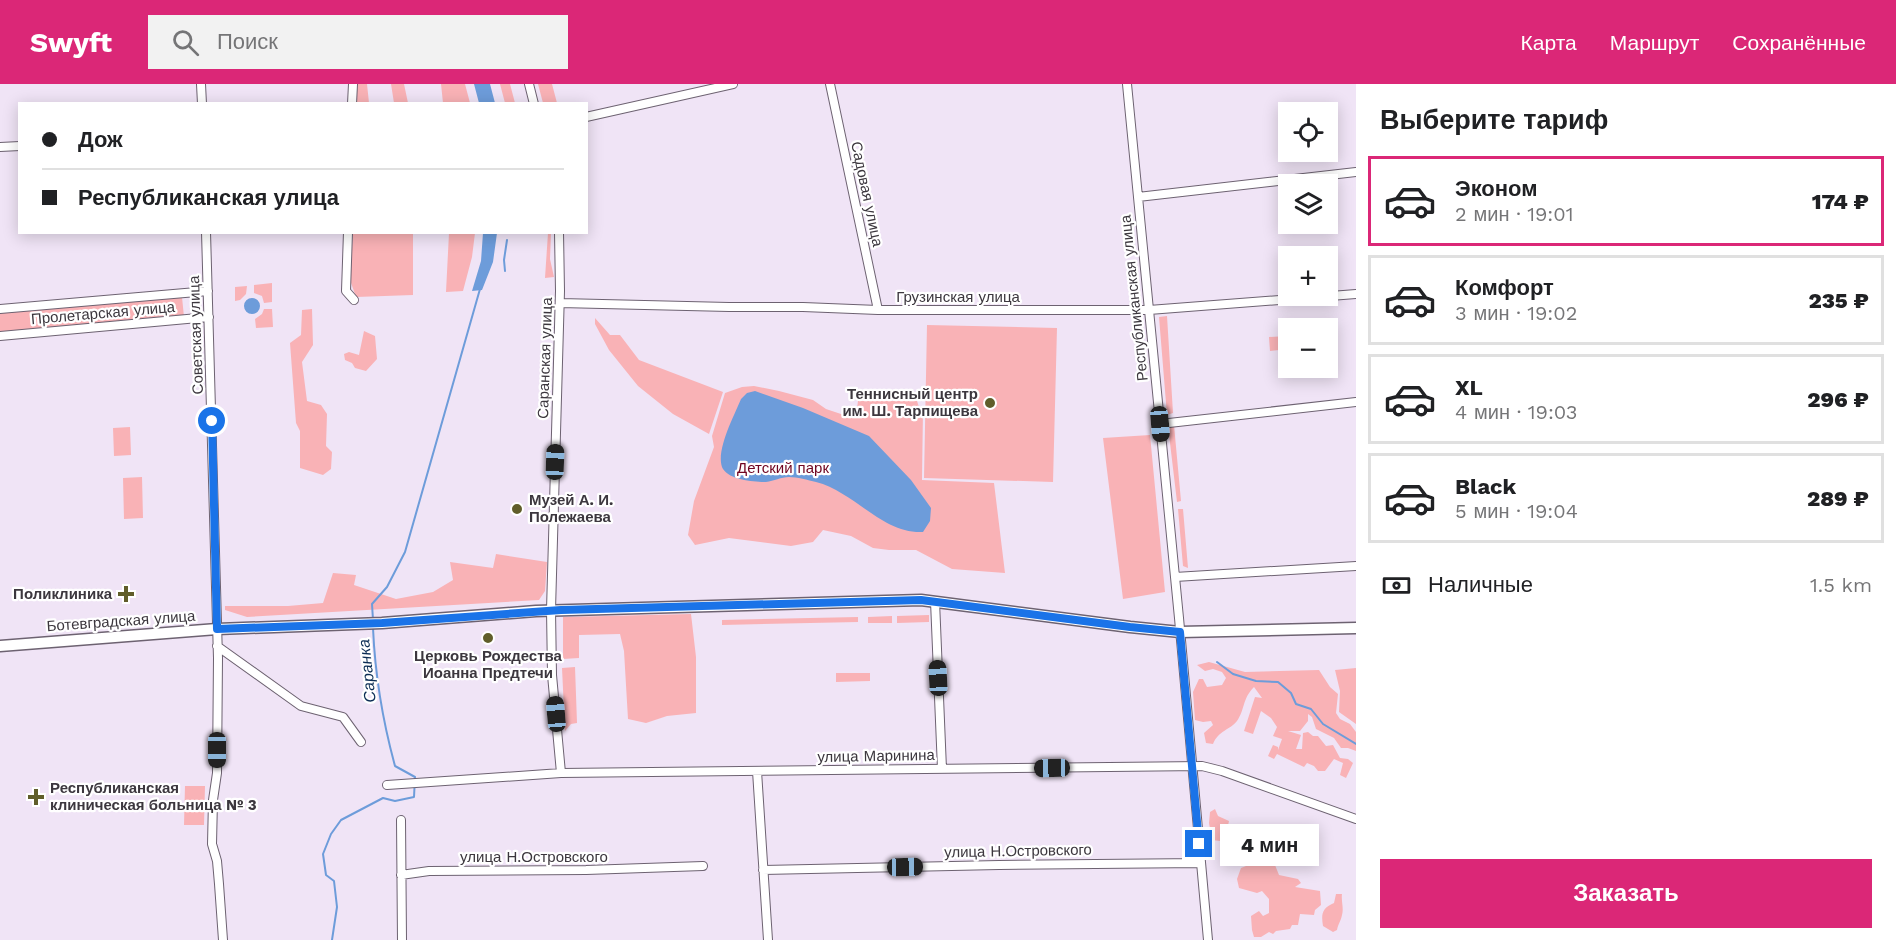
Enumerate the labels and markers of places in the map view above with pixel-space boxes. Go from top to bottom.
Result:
place label: Теннисный центр им. Ш. Тарпищева [842,385,979,420]
marker: Теннисный центр им. Ш. Тарпищева [983,396,997,410]
place label: Музей А. И. Полежаева [529,491,613,526]
marker: Музей А. И. Полежаева [510,502,524,516]
place label: Поликлиника [13,585,113,603]
marker: Поликлиника [117,585,135,603]
marker: Церковь Рождества Иоанна Предтечи [481,631,495,645]
place label: Церковь Рождества Иоанна Предтечи [414,647,563,682]
place label: Республиканская клиническая больница № 3 [50,779,257,814]
marker: Республиканская клиническая больница № 3 [27,788,45,806]

